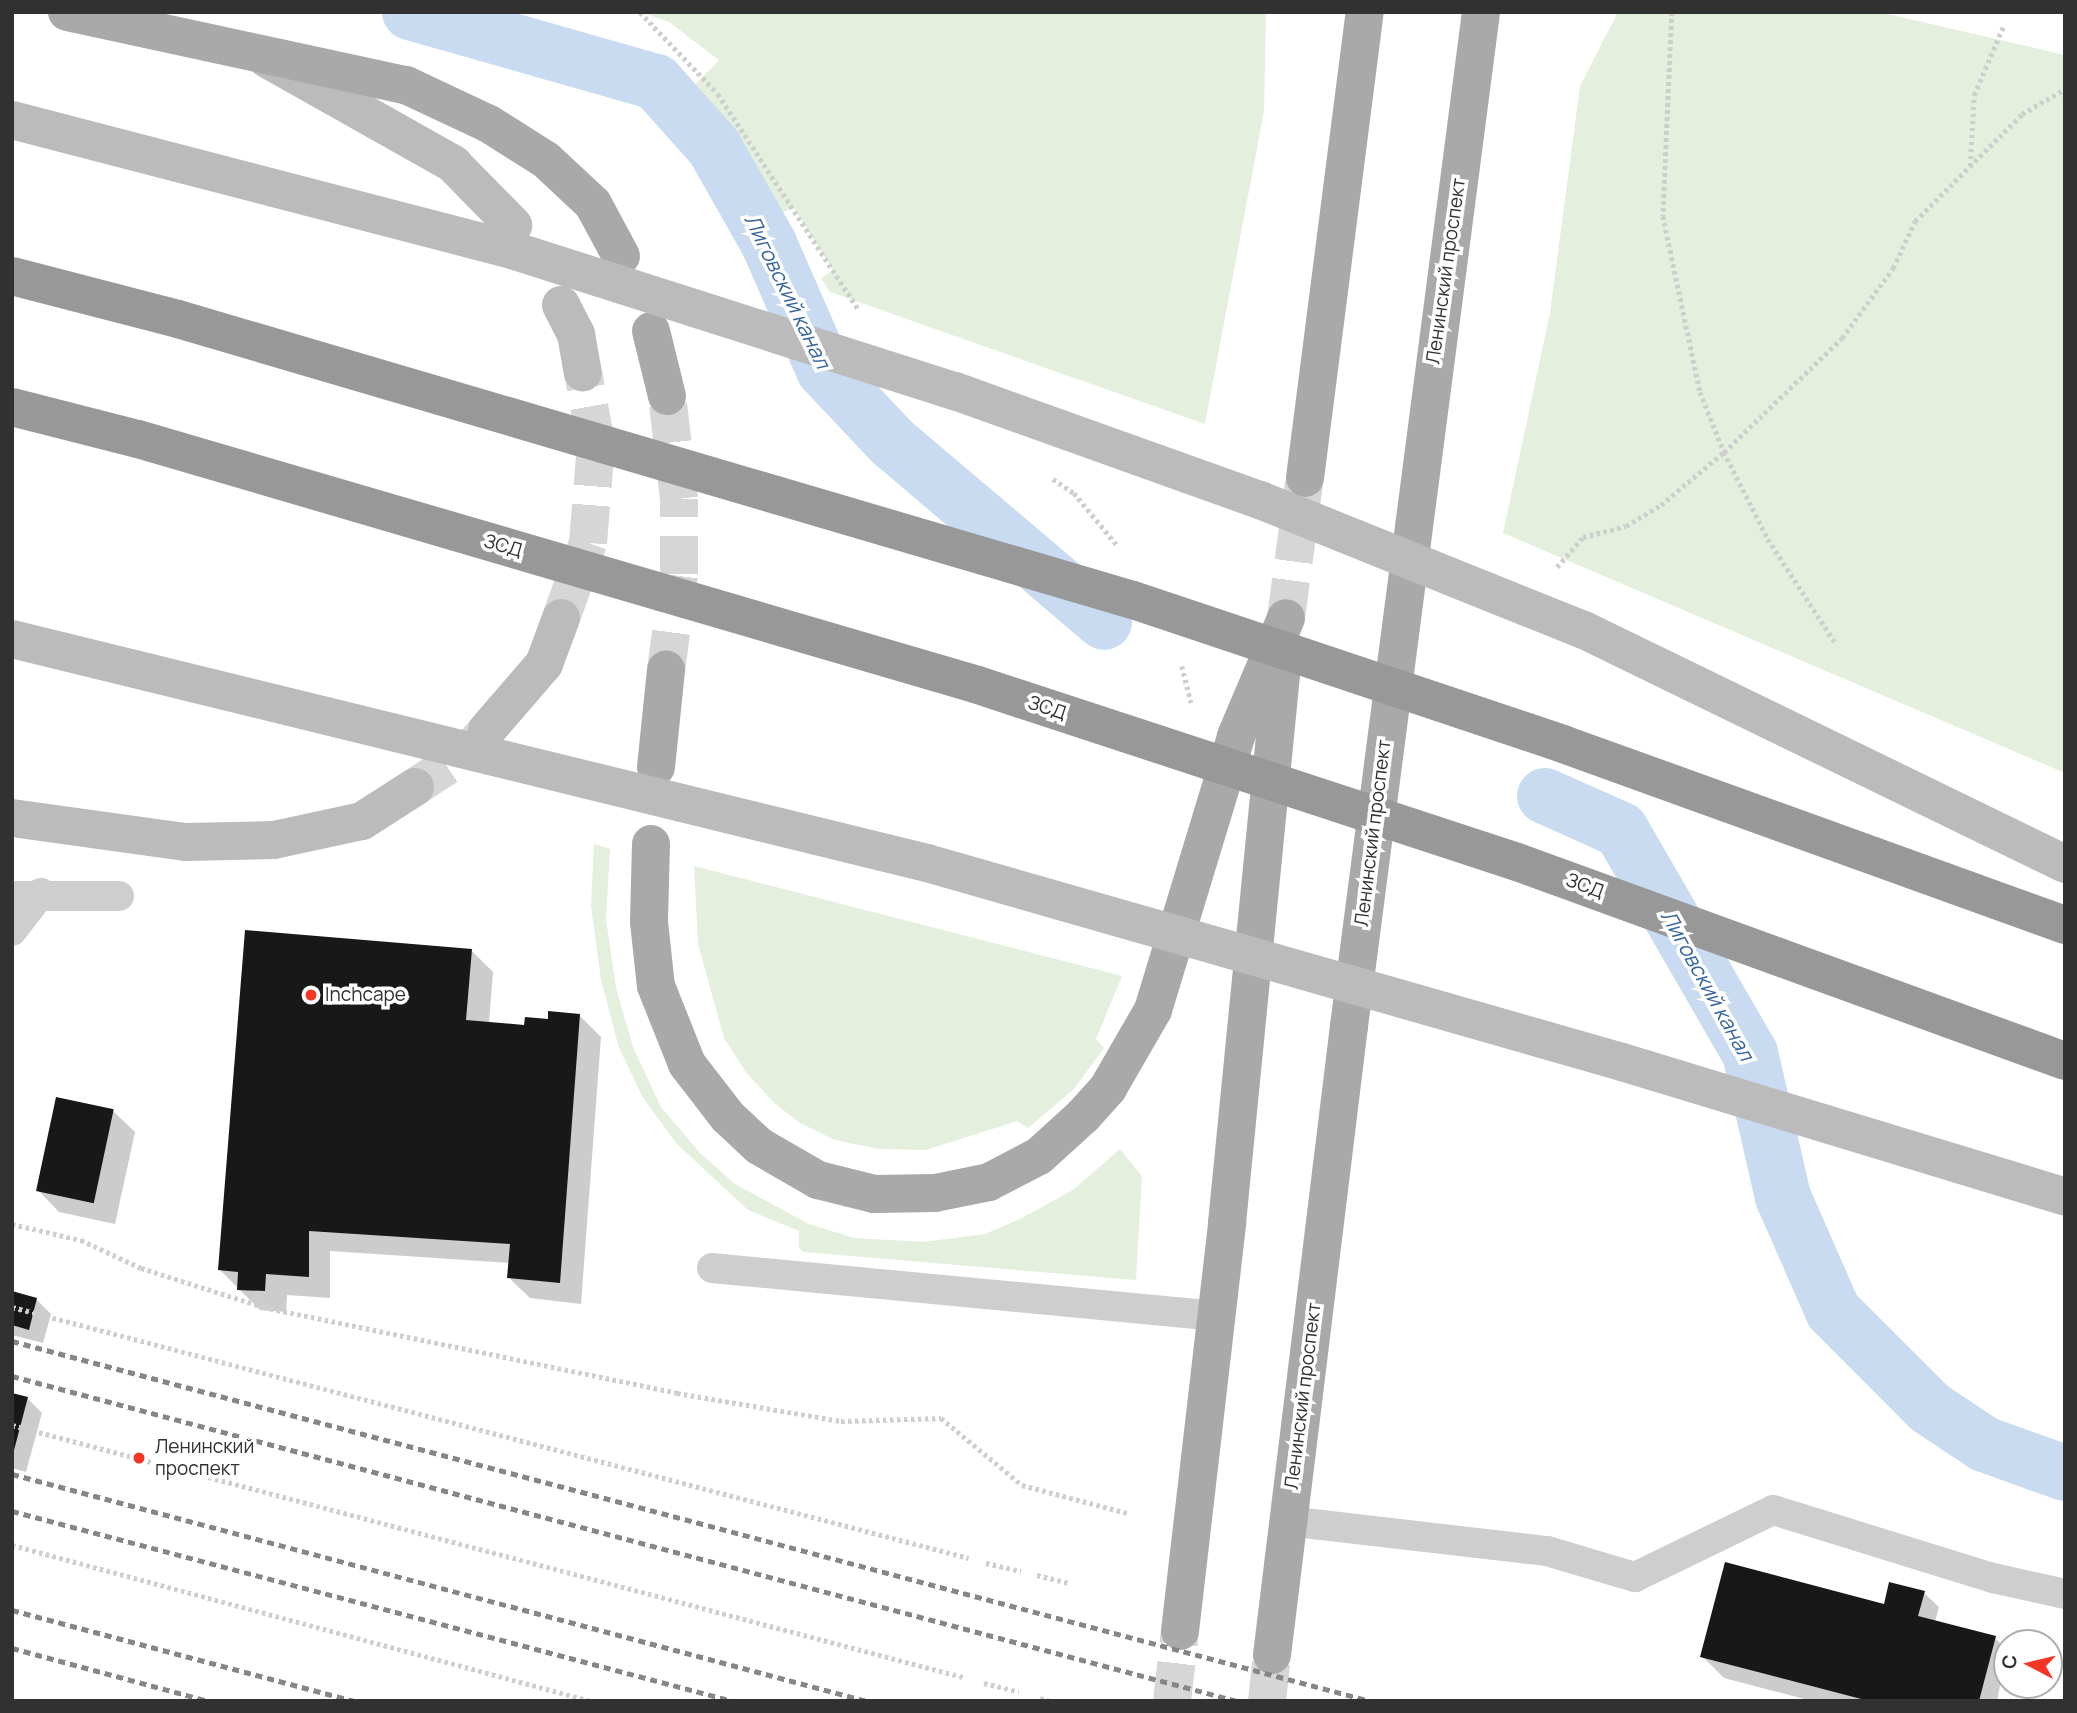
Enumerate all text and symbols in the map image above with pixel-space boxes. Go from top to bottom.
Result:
street label: Ленинский проспект [1422,176,1470,366]
water label: Лиговский канал [740,210,836,372]
street label: ЗСД [481,530,525,562]
street label: ЗСД [1025,691,1069,725]
street label: Ленинский проспект [1350,738,1396,928]
street label: ЗСД [1563,869,1607,903]
water label: Лиговский канал [1656,905,1760,1065]
place label: Inchcape [325,984,406,1006]
marker: Inchcape [303,987,319,1003]
street label: Ленинский проспект [1280,1301,1326,1491]
place label: Ленинский проспект [155,1436,254,1480]
marker: Ленинский проспект [129,1448,149,1468]
north arrow [1993,1629,2063,1699]
text: С [1995,1653,2023,1670]

